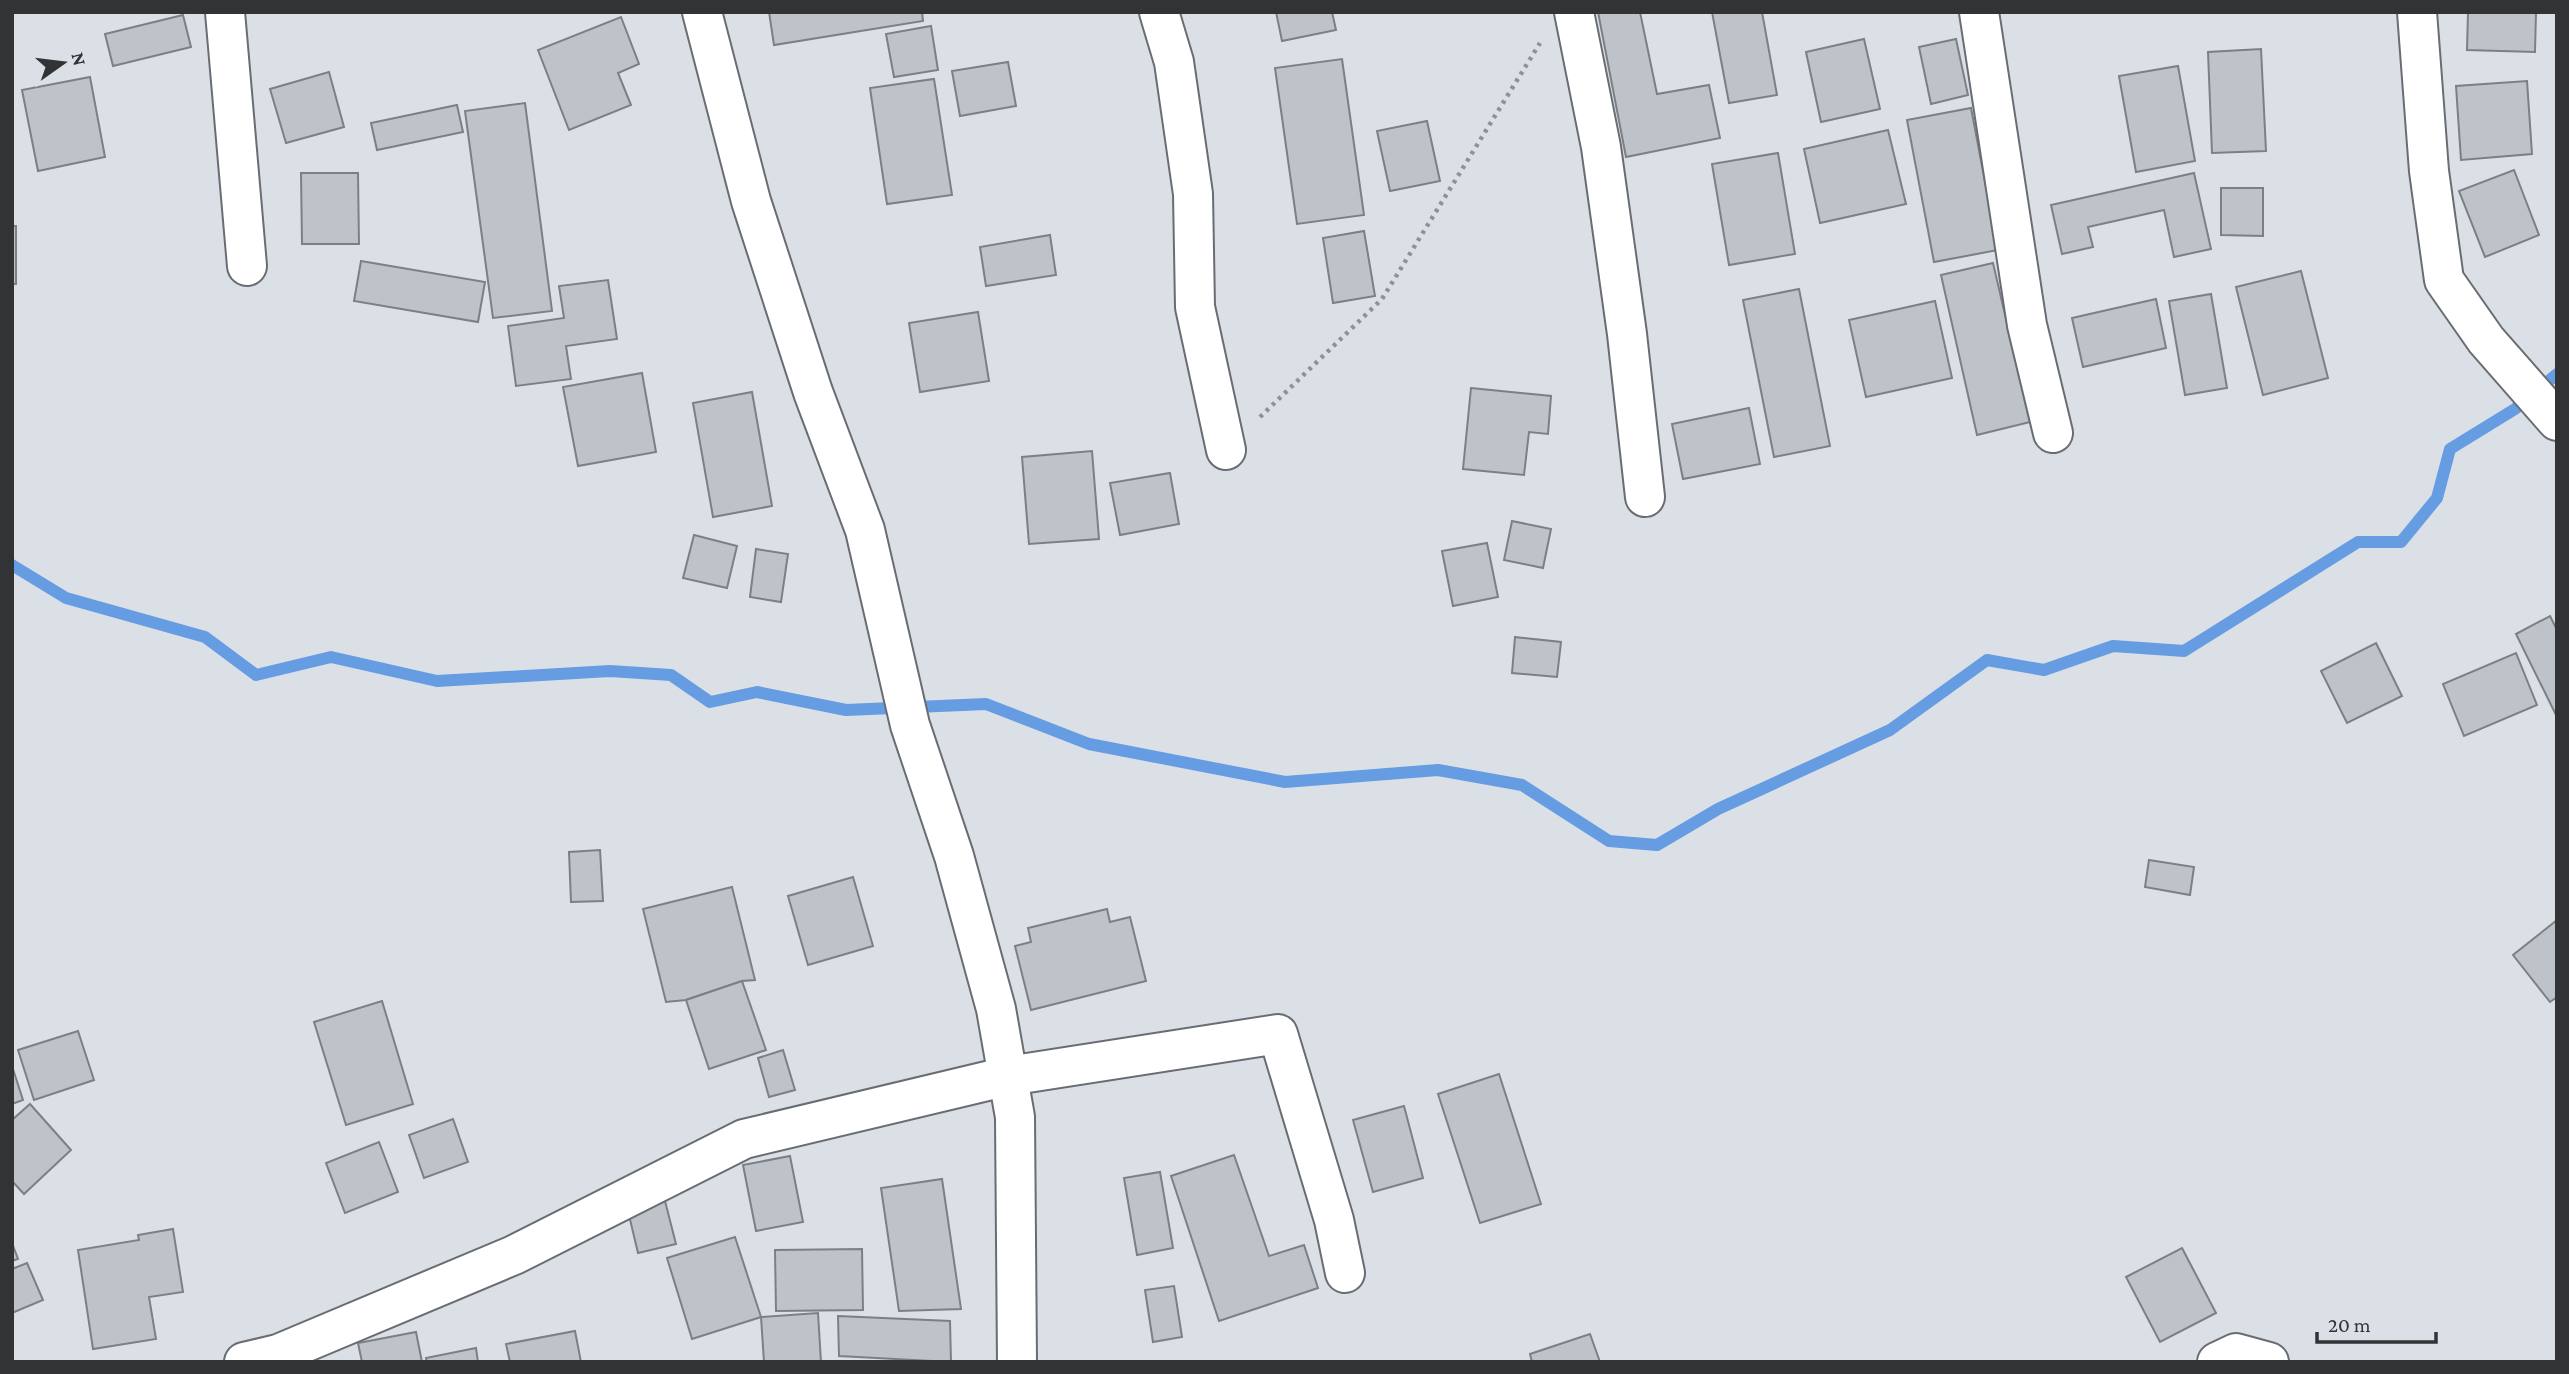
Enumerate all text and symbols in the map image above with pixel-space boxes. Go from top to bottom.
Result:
north arrow [28,28,98,98]
text: N [67,50,91,68]
scale bar [2317,1300,2436,1344]
text: 20 m [2328,1313,2371,1337]

